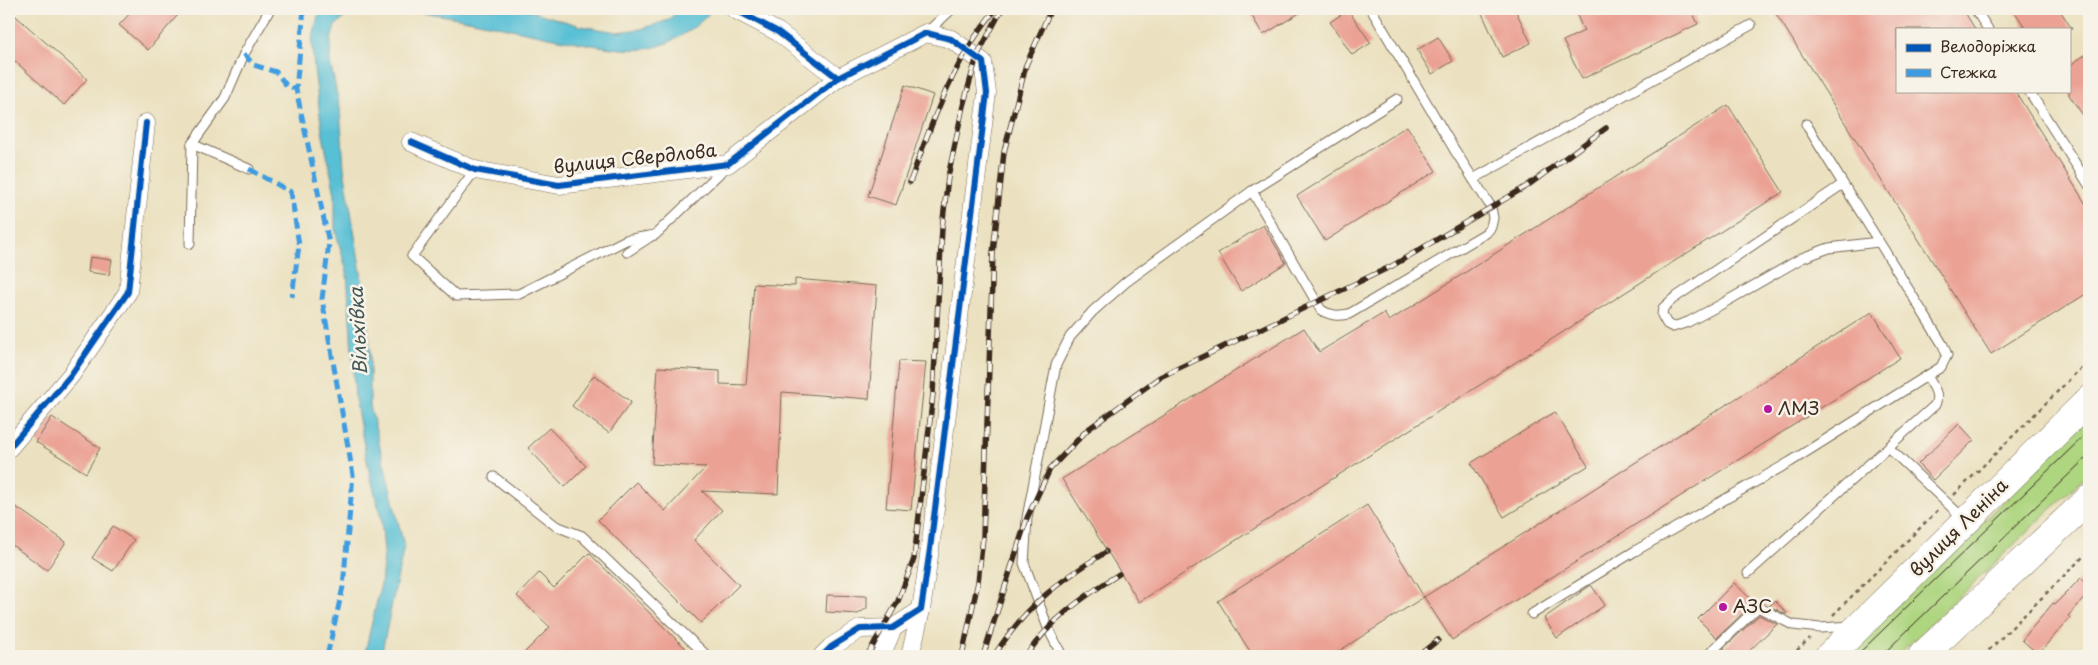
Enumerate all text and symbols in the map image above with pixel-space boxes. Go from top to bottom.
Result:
legend [1896,28,2070,92]
text: Велодоріжка [1940,34,2036,57]
text: Стежка [1940,60,1997,83]
street label: вулиця Свердлова [552,135,719,179]
water label: Вільхівка [341,285,373,376]
place label: ЛМЗ [1778,394,1819,421]
marker: ЛМЗ [1762,403,1774,415]
street label: вулиця Леніна [1903,471,2014,582]
place label: АЗС [1733,592,1772,619]
marker: АЗС [1717,601,1729,613]

